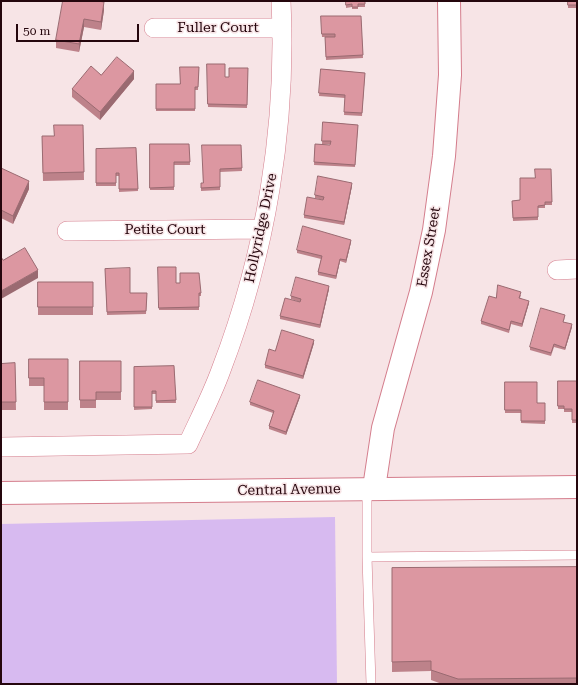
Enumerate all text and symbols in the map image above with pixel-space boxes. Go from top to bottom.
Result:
scale bar [18,16,141,42]
street label: Fuller Court [177,20,259,36]
text: 50 m [23,24,50,38]
street label: Hollyridge Drive [241,172,281,284]
street label: Essex Street [414,205,444,289]
street label: Petite Court [124,222,206,238]
street label: Central Avenue [237,481,341,499]

